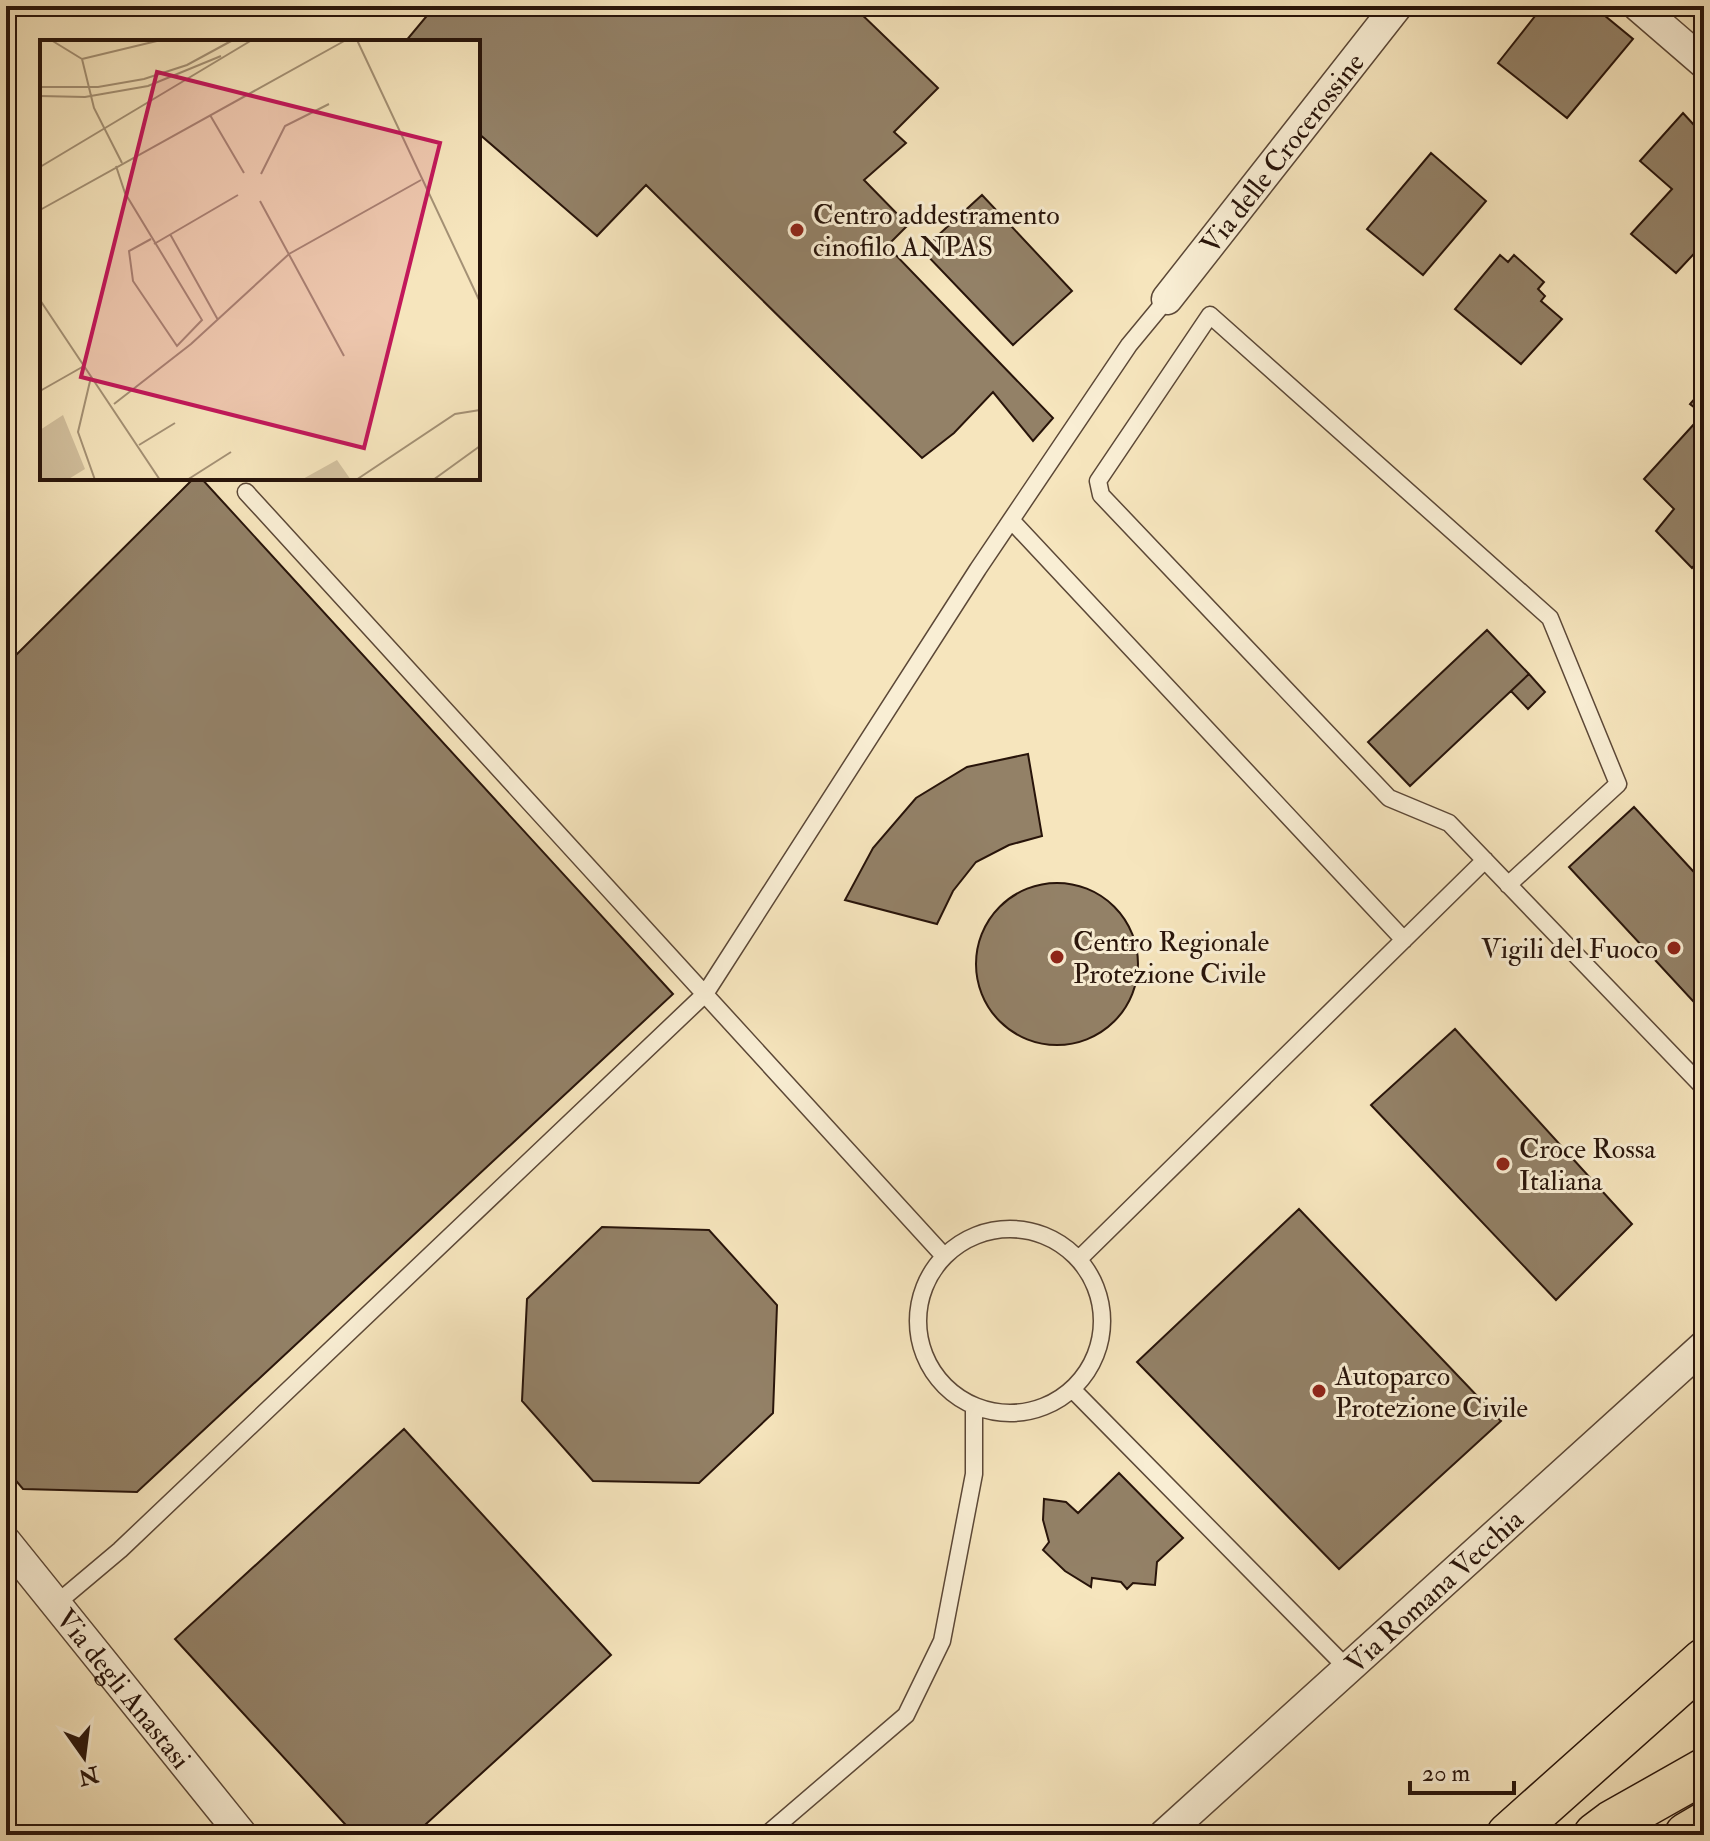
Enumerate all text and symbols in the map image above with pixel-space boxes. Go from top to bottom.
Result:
inset map [40,40,480,480]
street label: Via delle Crocerossine [1193,46,1373,261]
place label: Centro addestramento cinofilo ANPAS [813,198,1060,265]
marker: Centro addestramento cinofilo ANPAS [788,221,806,239]
place label: Centro Regionale Protezione Civile [1073,925,1269,992]
place label: Vigili del Fuoco [1481,932,1658,967]
marker: Vigili del Fuoco [1665,939,1683,957]
marker: Centro Regionale Protezione Civile [1048,948,1066,966]
place label: Croce Rossa Italiana [1519,1132,1656,1199]
marker: Croce Rossa Italiana [1494,1155,1512,1173]
place label: Autoparco Protezione Civile [1334,1359,1528,1426]
marker: Autoparco Protezione Civile [1310,1382,1328,1400]
street label: Via Romana Vecchia [1338,1502,1532,1681]
street label: Via degli Anastasi [48,1602,198,1776]
north arrow [44,1717,124,1797]
scale bar [1410,1745,1514,1795]
text: 20 m [1422,1758,1471,1789]
text: N [75,1759,103,1791]

